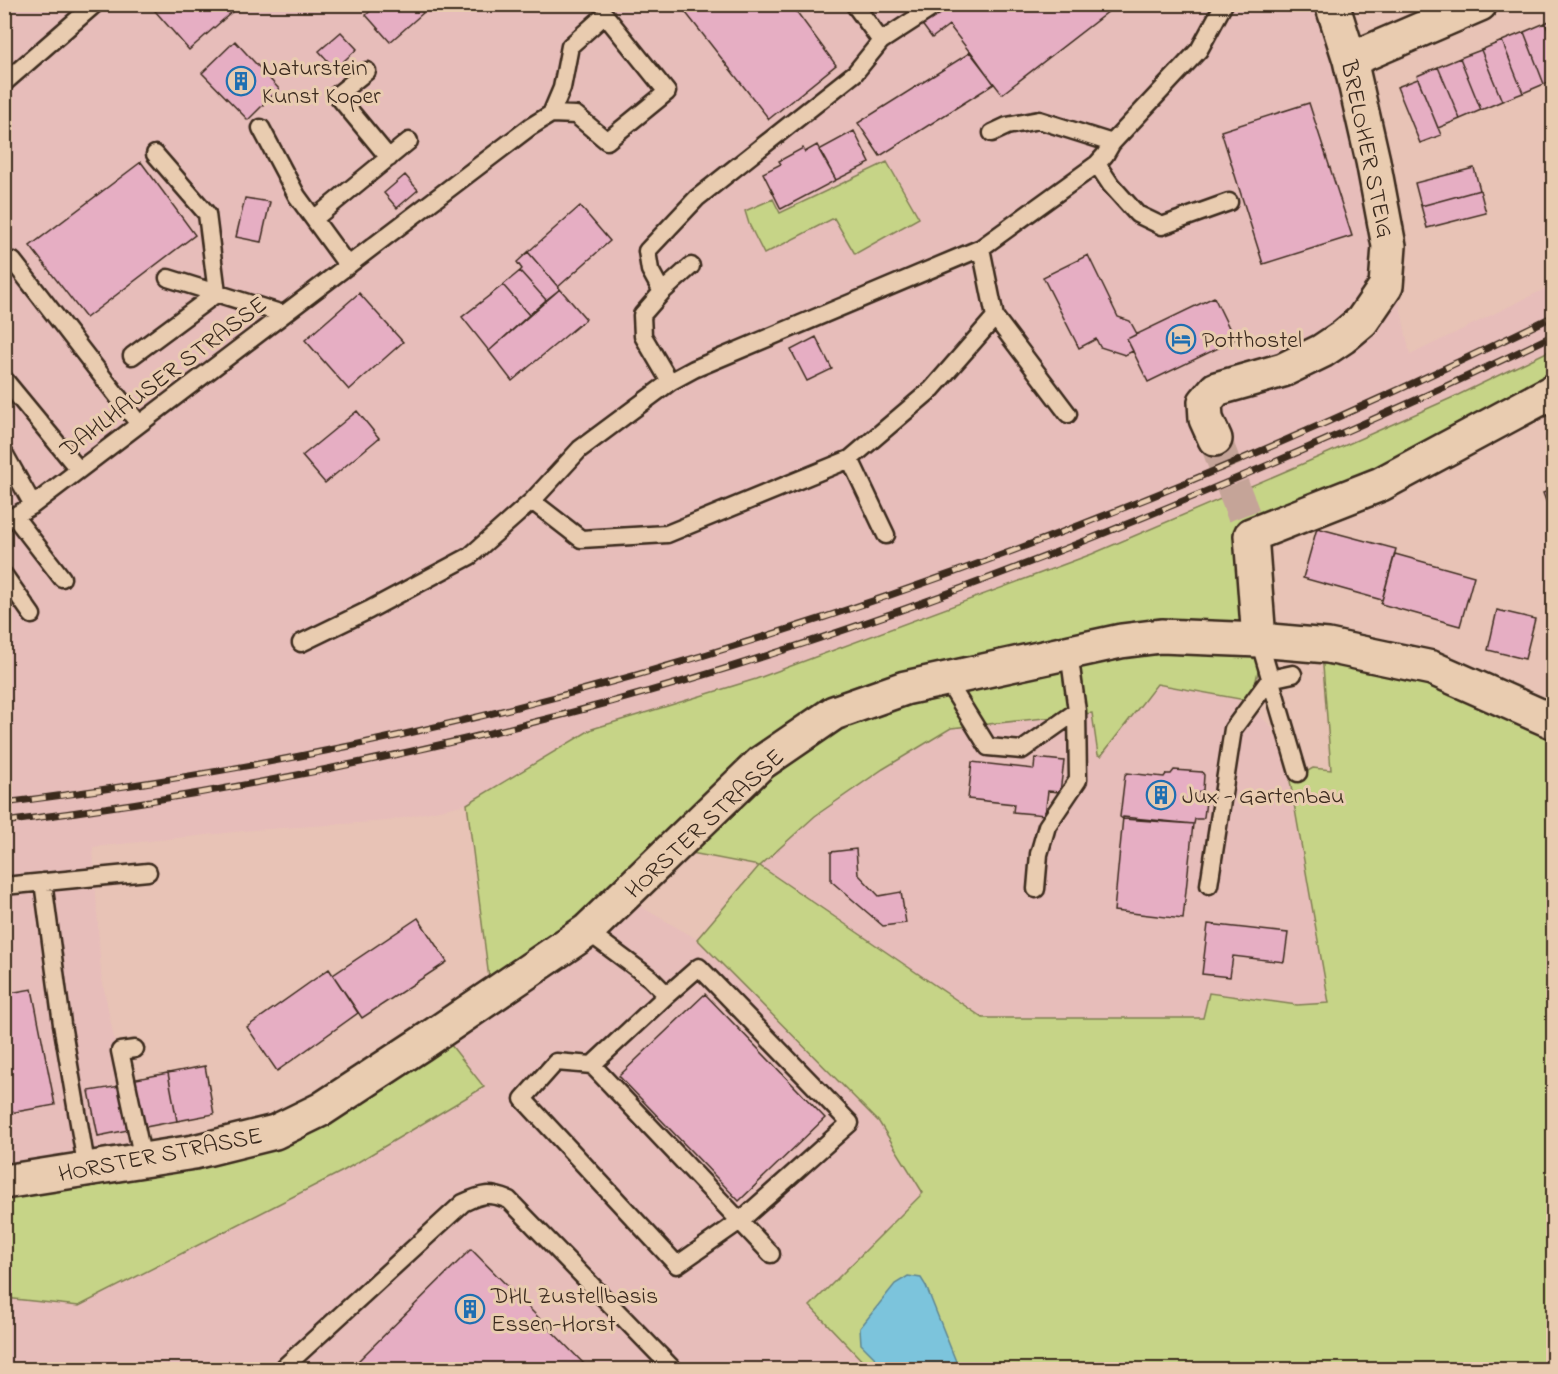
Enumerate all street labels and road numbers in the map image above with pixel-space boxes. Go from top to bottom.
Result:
street label: BRELOHER STEIG [1329,56,1401,242]
street label: DAHLHAUSER STRASSE [53,289,275,468]
street label: HORSTER STRASSE [618,741,793,908]
street label: HORSTER STRASSE [55,1120,265,1193]

